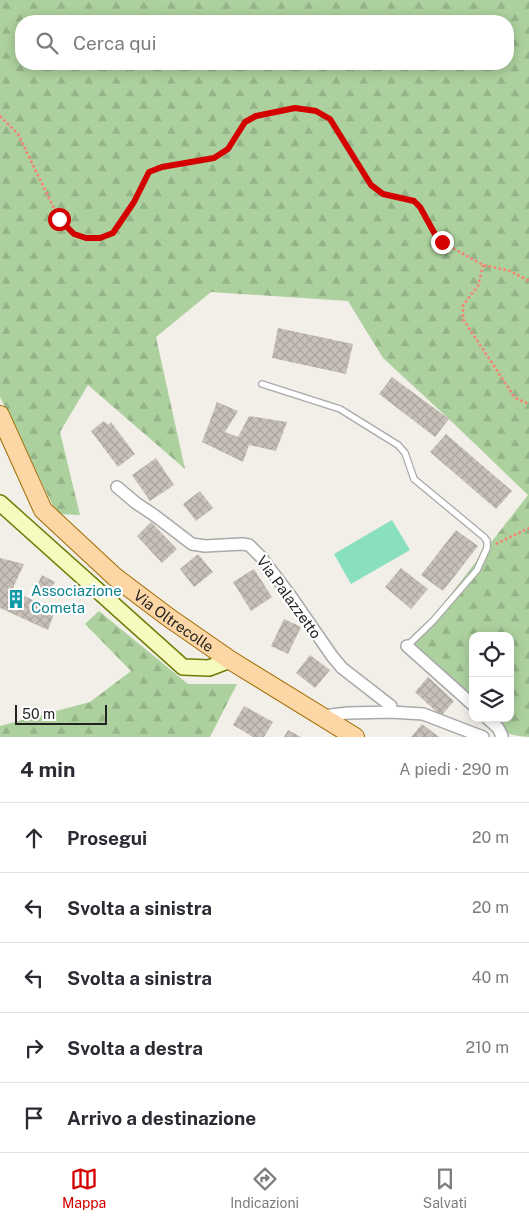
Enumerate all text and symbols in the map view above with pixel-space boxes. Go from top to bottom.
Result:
search box [15,15,514,70]
icon: search [33,29,61,57]
text: Cerca qui [73,32,156,54]
route start [48,208,71,231]
route end [431,231,454,254]
street label: Via Palazzetto [253,552,325,642]
place label: Associazione Cometa [31,582,122,616]
street label: Via Oltrecolle [131,586,217,655]
building icon: Associazione Cometa [5,588,27,610]
map controls [469,632,514,722]
button: locate [469,632,514,677]
button: layers [469,677,514,722]
scale bar [15,702,108,725]
text: 50 m [22,706,55,722]
text: 4 min [20,757,75,782]
text: A piedi · 290 m [399,760,509,779]
icon: ahead [20,824,48,852]
text: Prosegui [67,827,147,849]
text: 20 m [472,828,509,847]
icon: left [20,894,48,922]
text: Svolta a sinistra [67,897,212,919]
text: 20 m [472,898,509,917]
icon: left [20,964,48,992]
text: Svolta a sinistra [67,967,212,989]
text: 40 m [471,968,509,987]
icon: right [20,1034,48,1062]
text: Svolta a destra [67,1037,203,1059]
text: 210 m [465,1038,509,1057]
icon: arrive [20,1104,48,1132]
text: Arrivo a destinazione [67,1107,256,1129]
tab: Mappa [62,1165,106,1211]
tab: Indicazioni [230,1165,299,1211]
tab: Salvati [423,1165,467,1211]

